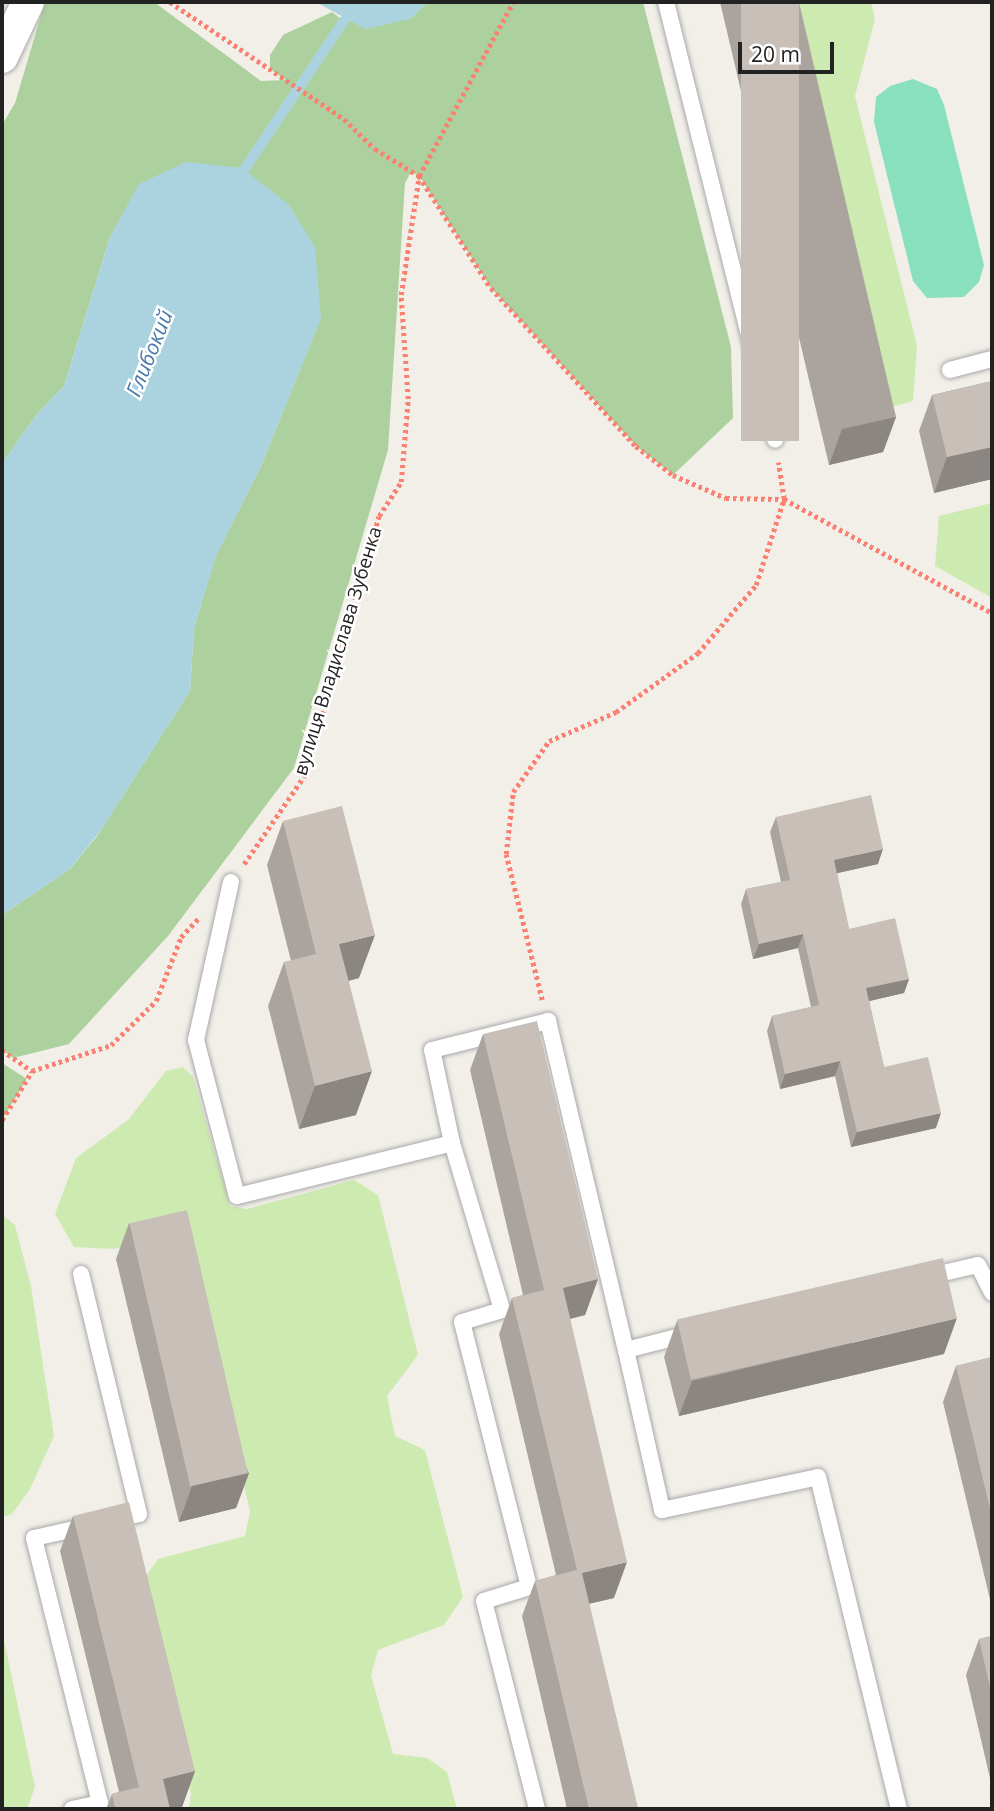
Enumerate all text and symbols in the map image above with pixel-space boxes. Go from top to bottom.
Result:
scale bar [742,28,838,72]
text: 20 m [751,40,800,68]
water label: Глибокий [120,306,178,400]
street label: вулиця Владислава Зубенка [289,524,387,778]

